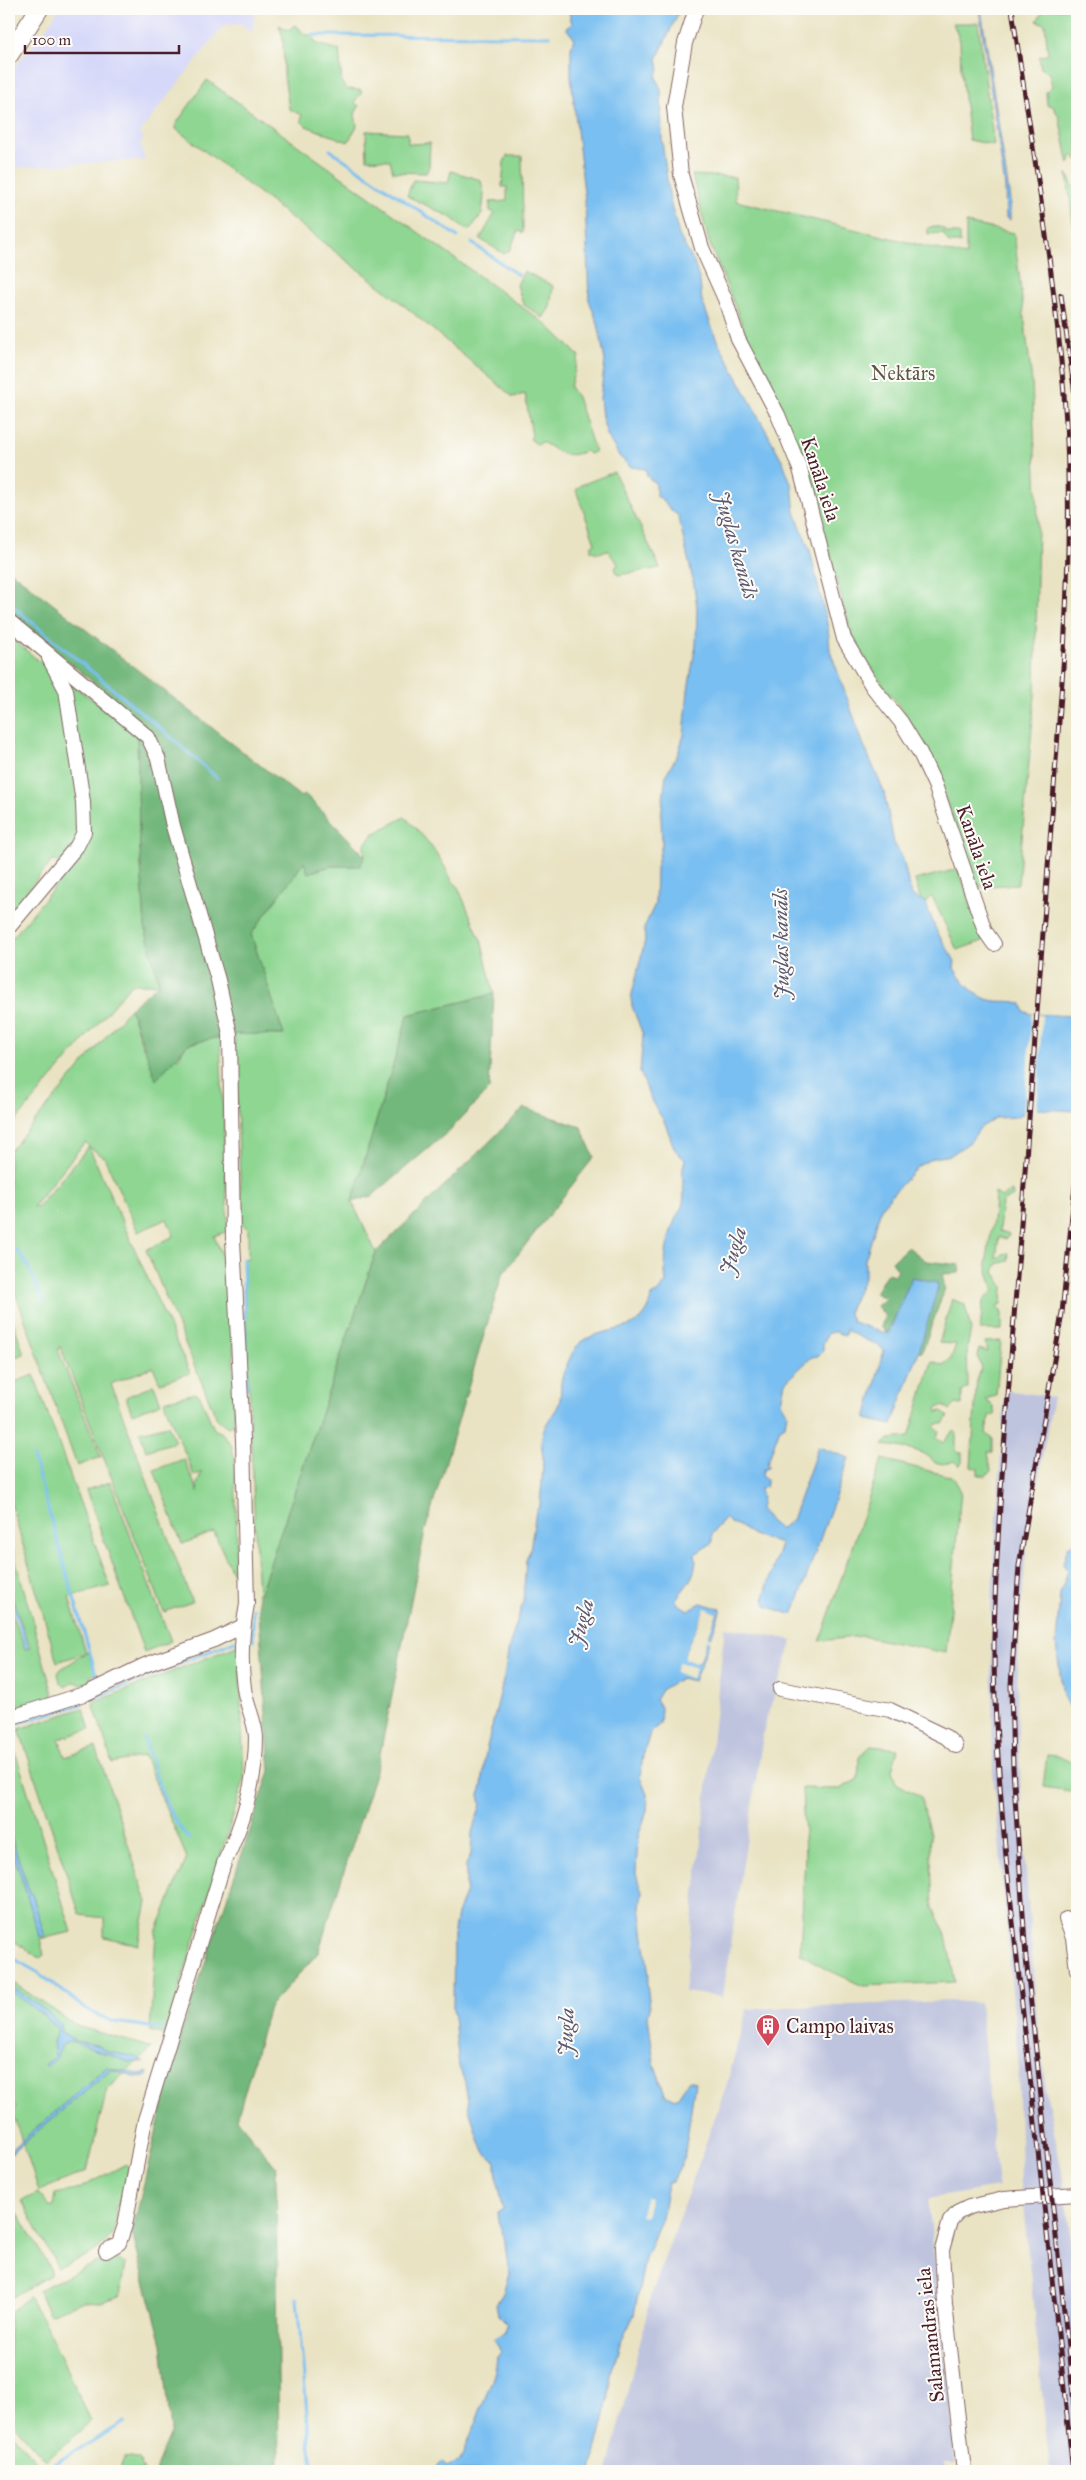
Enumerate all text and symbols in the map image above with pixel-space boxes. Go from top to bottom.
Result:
scale bar [25,22,179,54]
text: 100 m [32,31,72,49]
park label: Nektārs [871,361,935,385]
street label: Kanāla iela [796,434,846,525]
water label: Juglas kanāls [708,487,764,603]
street label: Kanāla iela [951,802,1003,893]
water label: Juglas kanāls [767,887,795,1001]
water label: Jugla [714,1224,752,1279]
water label: Jugla [562,1596,599,1651]
water label: Jugla [553,2008,579,2057]
building icon: Campo laivas [755,2013,781,2047]
place label: Campo laivas [786,2014,894,2038]
street label: Salamandras iela [911,2266,949,2403]

